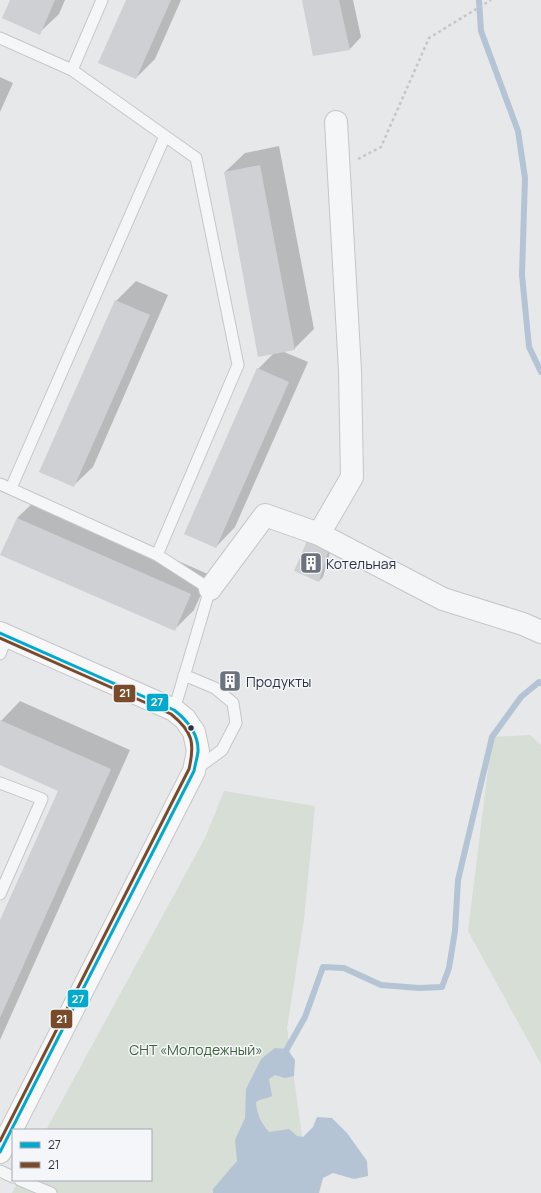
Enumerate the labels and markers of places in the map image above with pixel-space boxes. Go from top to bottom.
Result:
building icon: Котельная [298,550,324,576]
place label: Котельная [326,554,396,573]
building icon: Продукты [217,668,243,694]
place label: Продукты [246,672,311,691]
unlabelled marker [186,723,196,733]

